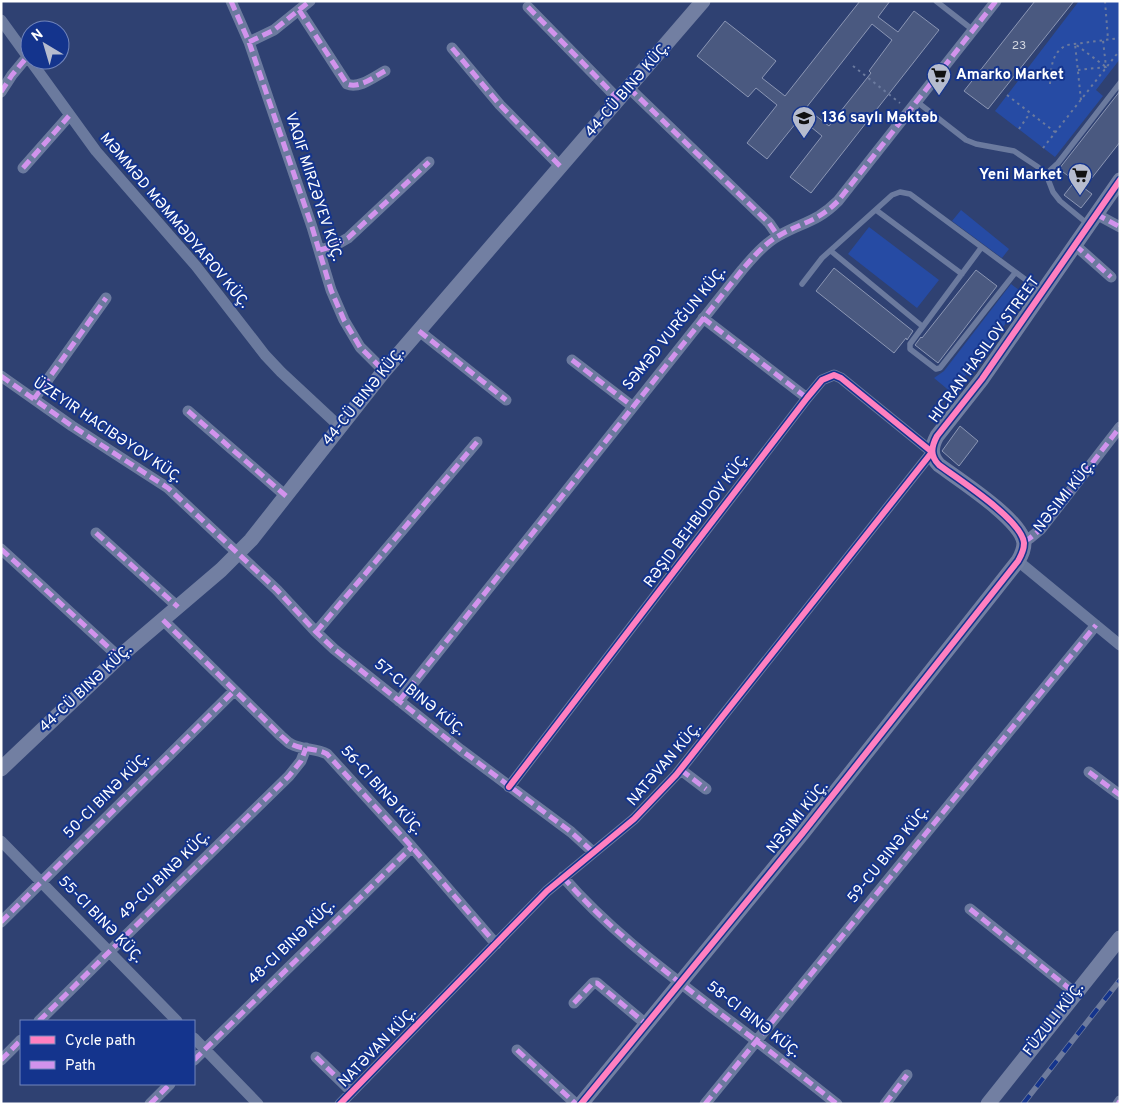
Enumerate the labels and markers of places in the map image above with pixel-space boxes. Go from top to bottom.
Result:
supermarket icon: Amarko Market [926,62,952,96]
place label: Amarko Market [956,66,1064,85]
school or university icon: 136 saylı Məktəb [791,105,817,139]
place label: 136 saylı Məktəb [822,109,938,128]
supermarket icon: Yeni Market [1067,162,1093,196]
place label: Yeni Market [979,166,1062,185]

